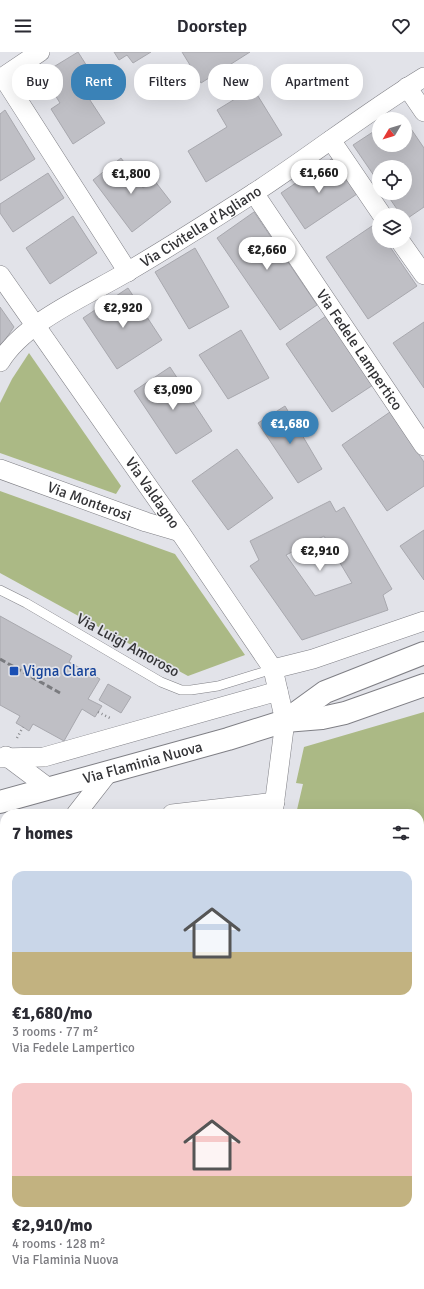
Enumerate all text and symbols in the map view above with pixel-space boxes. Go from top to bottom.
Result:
icon: menu [12,15,34,37]
text: Doorstep [177,15,247,37]
icon: heart [390,15,412,37]
chip: Buy [12,64,63,100]
chip: Rent [71,64,126,100]
chip: Filters [134,64,200,100]
chip: New [208,64,263,100]
chip: Apartment [271,64,363,100]
north arrow [372,112,412,152]
map controls [372,112,412,248]
pin: €1,660 [286,160,352,194]
button: locate [372,160,412,200]
pin: €1,800 [98,161,164,195]
text: €1,660 [300,165,338,181]
text: €1,800 [112,166,150,182]
street label: Via Civitella d'Agliano [137,182,265,271]
button: layers [372,208,412,248]
pin: €2,660 [234,237,300,271]
text: €2,660 [248,242,286,258]
street label: Via Fedele Lampertico [312,286,407,414]
pin: €2,920 [90,295,156,329]
text: €2,920 [104,300,142,316]
pin: €3,090 [140,377,206,411]
text: €3,090 [154,382,192,398]
pin: €1,680 [257,411,323,445]
text: €1,680 [271,416,309,432]
street label: Via Valdagno [121,454,184,532]
street label: Via Monterosi [45,478,134,525]
pin: €2,910 [287,538,353,572]
text: €2,910 [301,543,339,559]
street label: Via Luigi Amoroso [73,609,183,681]
place label: Vigna Clara [23,662,97,680]
marker: Vigna Clara [8,665,20,677]
street label: Via Flaminia Nuova [81,738,204,788]
icon: filters [390,822,412,844]
text: 7 homes [12,823,73,844]
icon: home [176,897,248,969]
text: €1,680/mo [12,1003,92,1024]
text: 3 rooms · 77 m² [12,1024,98,1040]
text: Via Fedele Lampertico [12,1040,135,1056]
icon: home [176,1109,248,1181]
text: €2,910/mo [12,1215,92,1236]
text: 4 rooms · 128 m² [12,1236,105,1252]
text: Via Flaminia Nuova [12,1252,119,1268]

